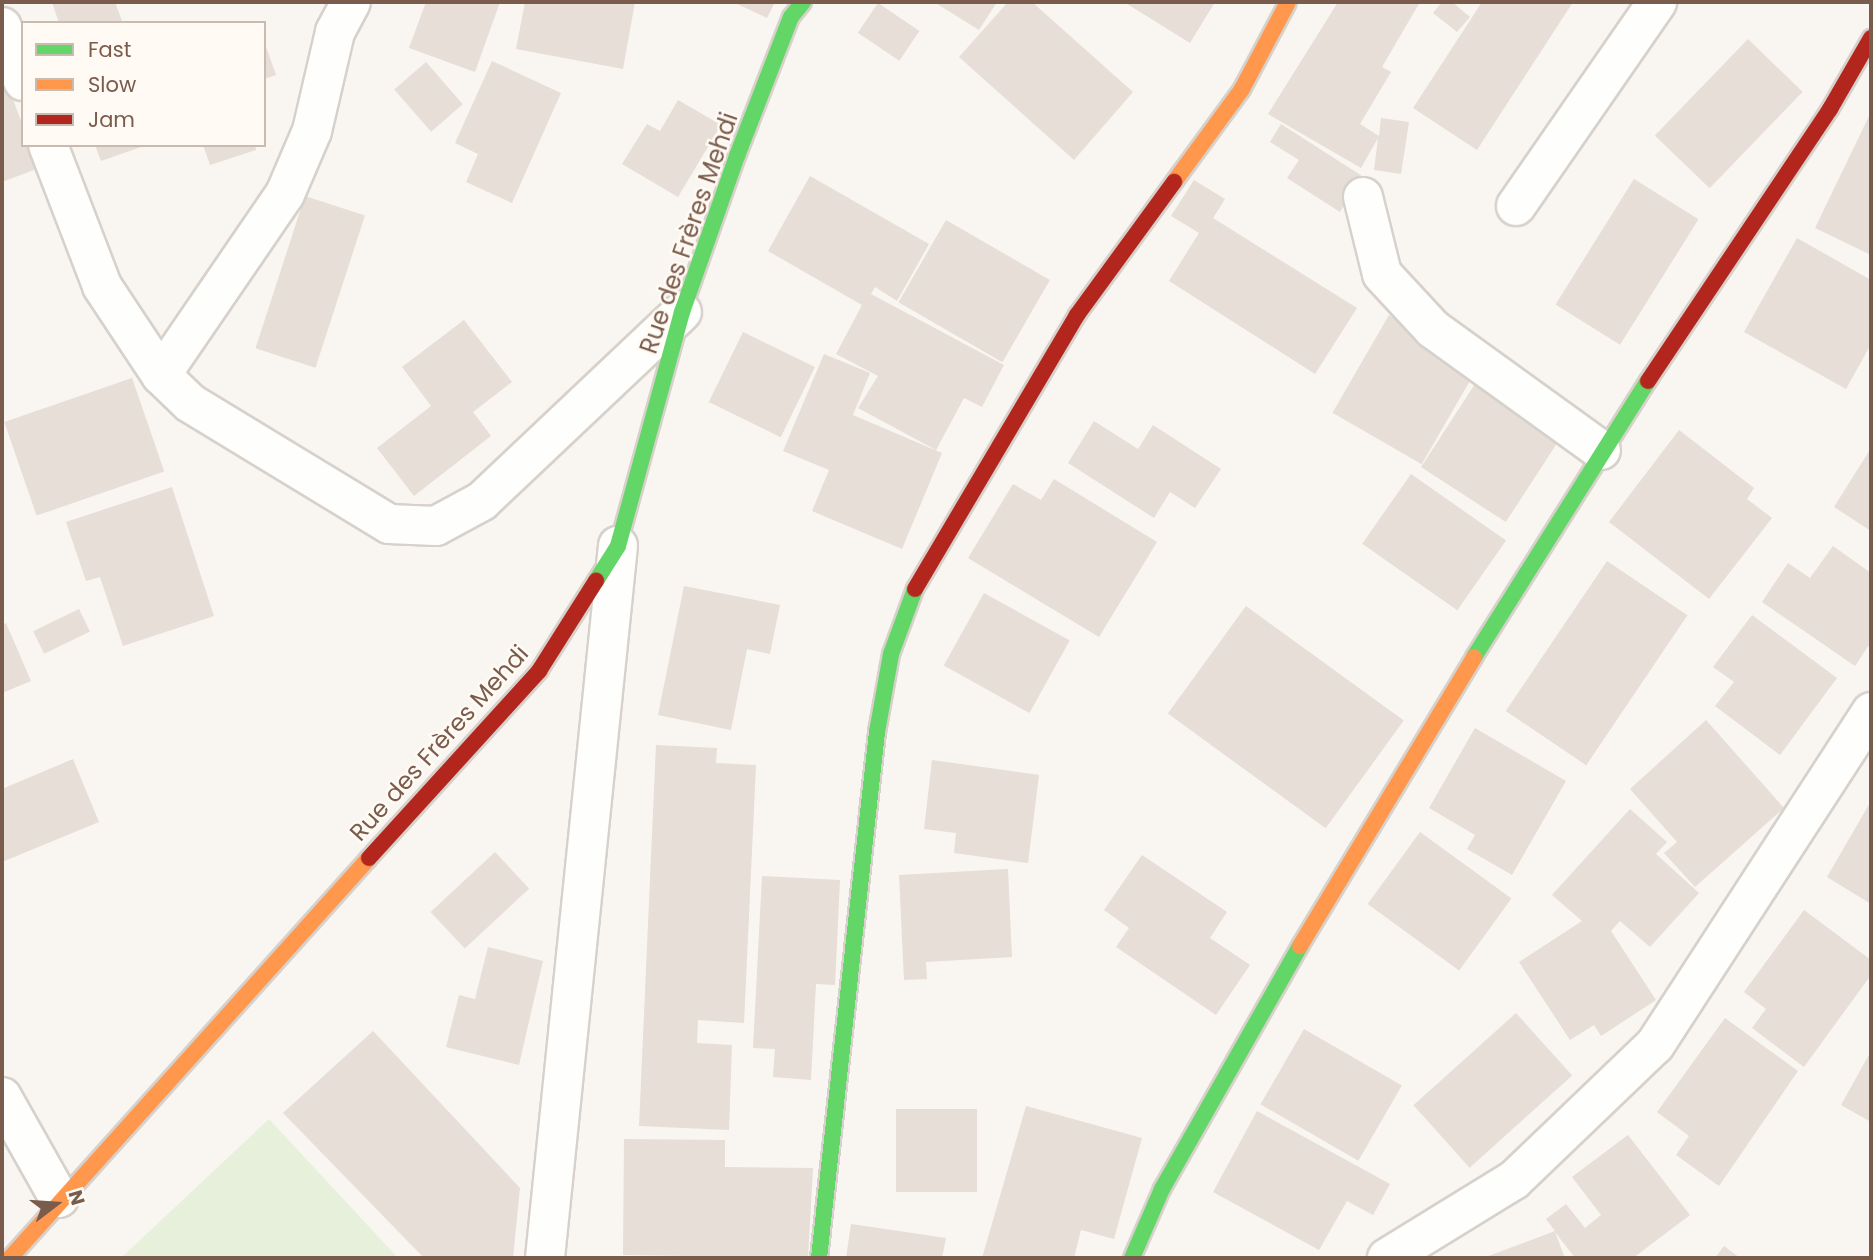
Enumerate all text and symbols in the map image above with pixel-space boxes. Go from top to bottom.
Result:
legend [21,21,266,147]
text: Fast [88,35,131,64]
text: Slow [88,70,136,99]
text: Jam [88,105,135,134]
street label: Rue des Frères Mehdi [634,109,744,357]
street label: Rue des Frères Mehdi [344,639,534,847]
north arrow [21,1169,91,1239]
text: N [62,1187,92,1208]

